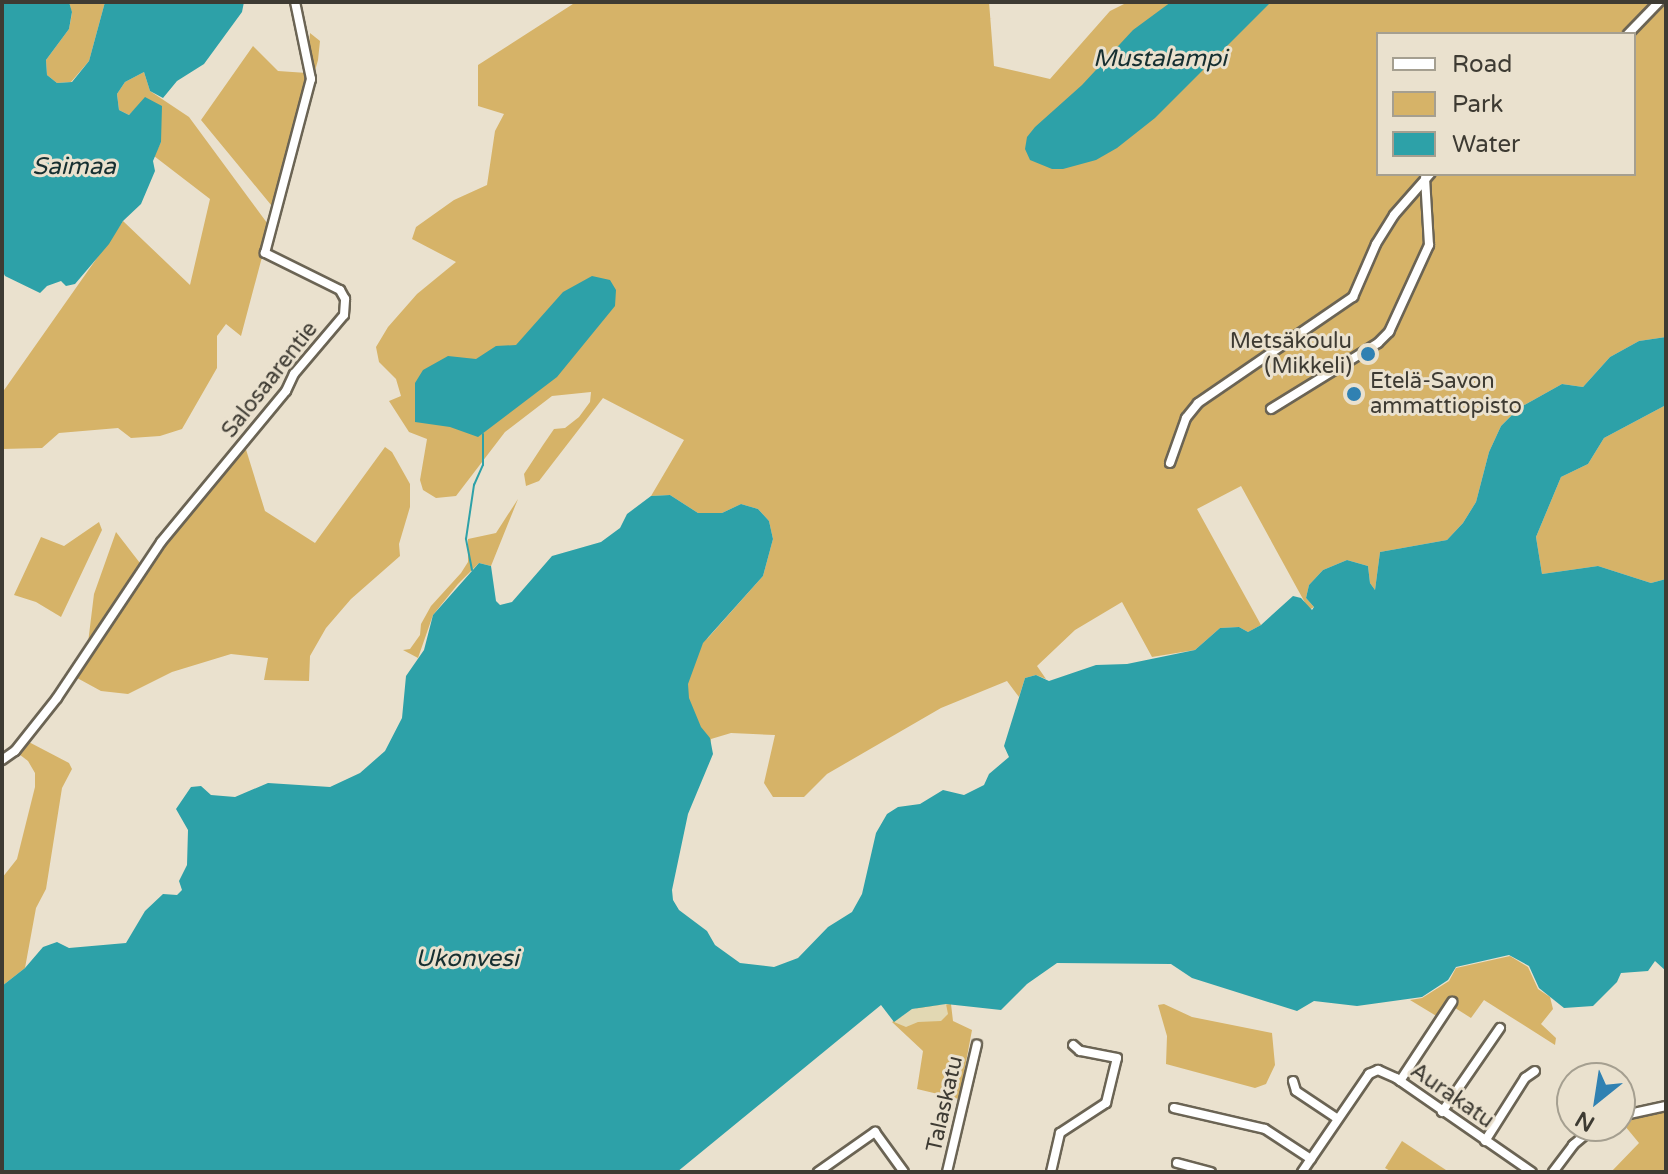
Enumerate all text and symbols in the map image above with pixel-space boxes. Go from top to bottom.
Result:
legend [1376,32,1636,176]
water label: Mustalampi [1093,45,1227,73]
text: Road [1452,50,1512,79]
text: Park [1452,90,1503,119]
text: Water [1452,130,1520,159]
water label: Saimaa [32,153,116,181]
street label: Salosaarentie [216,317,324,443]
place label: Metsäkoulu (Mikkeli) [1230,328,1352,380]
marker: Metsäkoulu (Mikkeli) [1359,345,1377,363]
place label: Etelä-Savon ammattiopisto [1370,368,1522,420]
marker: Etelä-Savon ammattiopisto [1345,385,1363,403]
water label: Ukonvesi [415,945,519,973]
street label: Talaskatu [921,1053,969,1155]
street label: Aurakatu [1405,1058,1499,1134]
north arrow [1556,1062,1636,1142]
text: N [1571,1105,1599,1137]

